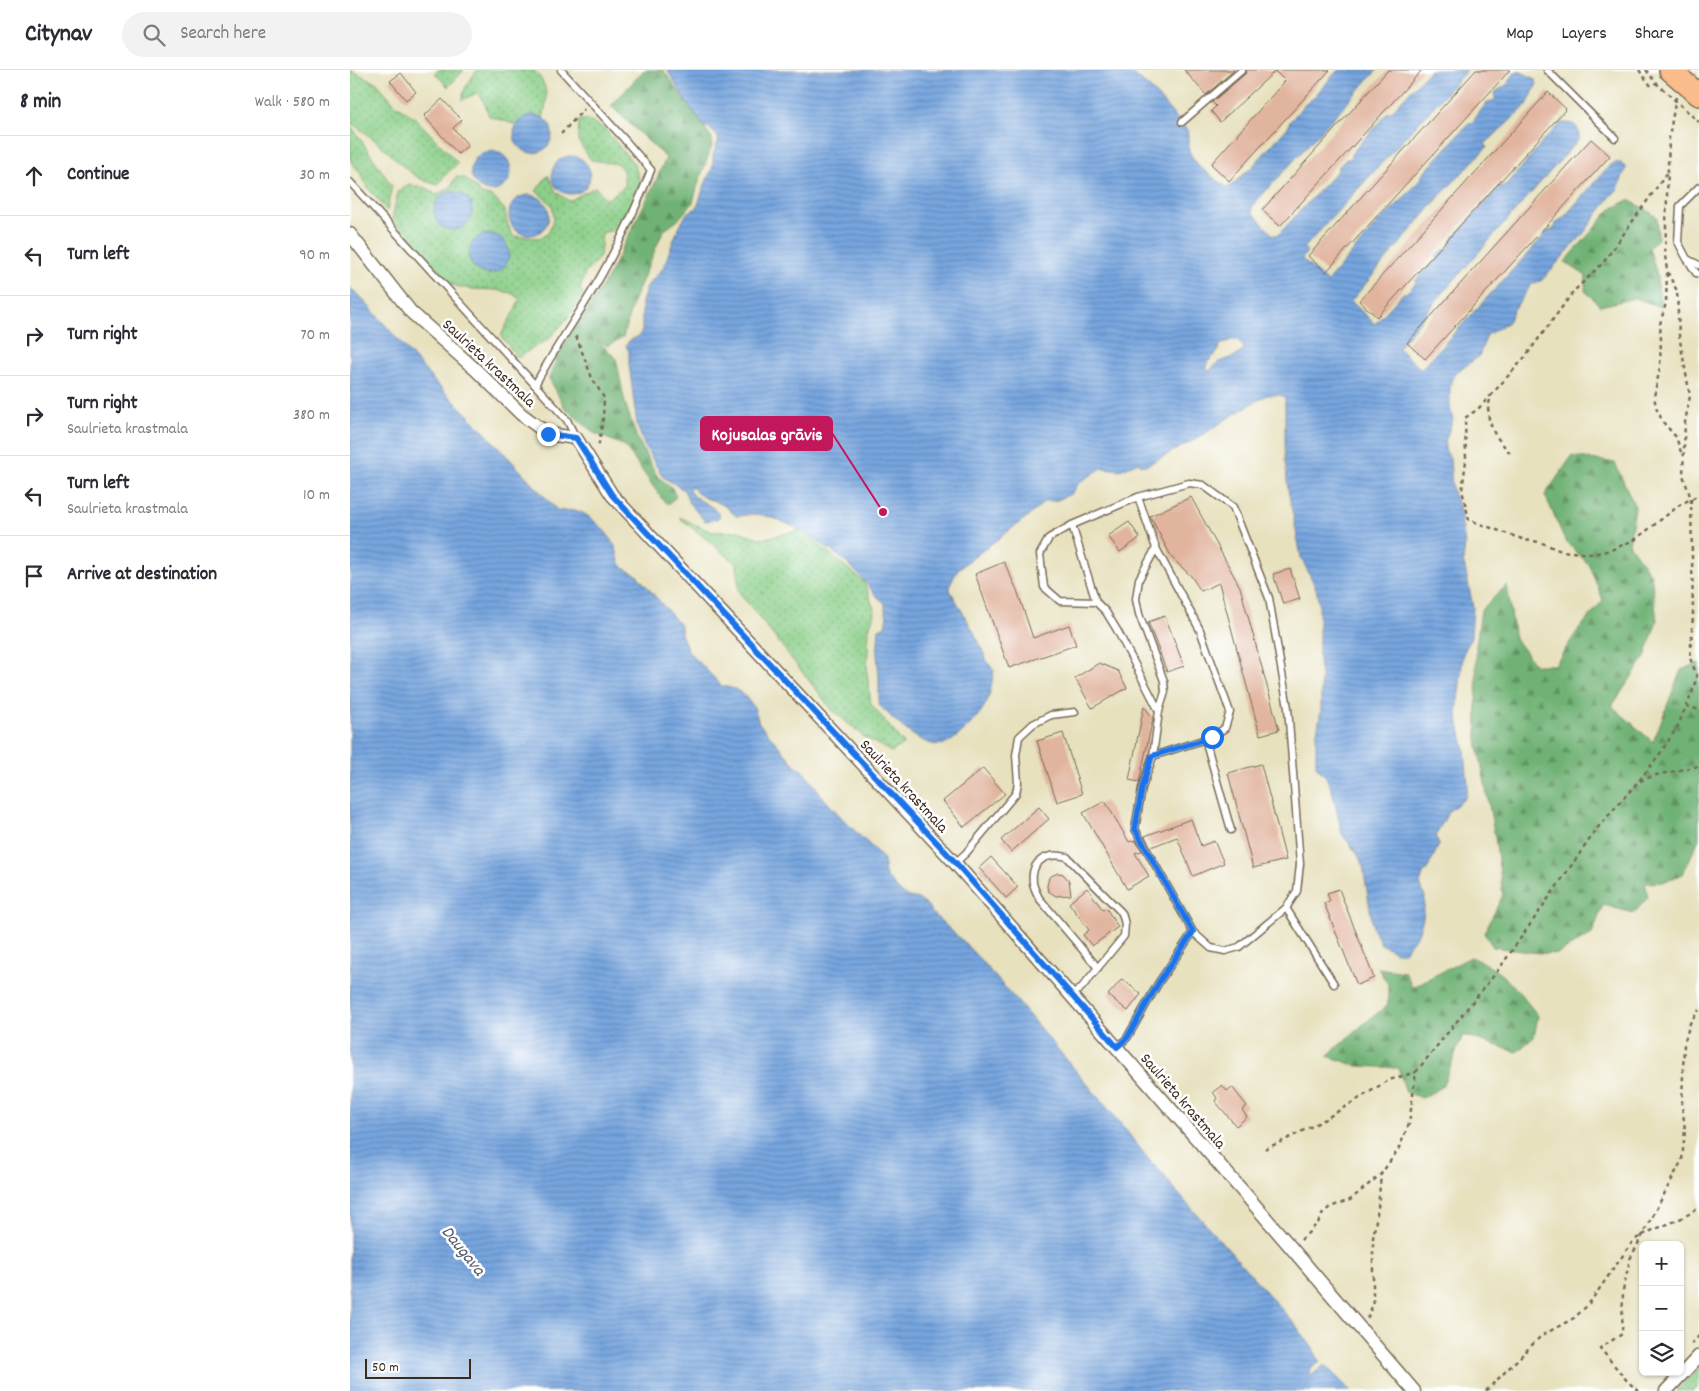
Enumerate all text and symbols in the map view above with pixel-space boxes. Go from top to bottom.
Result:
search box [122,12,472,57]
text: Citynav [25,18,92,52]
icon: search [140,21,168,49]
text: Search here [180,21,266,48]
text: Map [1506,22,1533,47]
text: Layers [1561,22,1607,47]
text: Share [1635,22,1674,47]
text: 8 min [20,88,61,118]
text: Walk · 580 m [255,91,330,114]
icon: ahead [20,162,48,190]
text: Continue [67,162,129,189]
text: 30 m [300,164,330,187]
icon: left [20,242,48,270]
text: Turn left [67,242,130,269]
text: 90 m [299,244,330,267]
street label: Saulrieta krastmala [436,314,541,414]
icon: right [20,322,48,350]
text: Turn right [67,322,138,349]
text: 70 m [300,324,330,347]
text: Turn right [67,391,138,418]
icon: right [20,402,48,430]
text: 380 m [293,404,330,427]
callout: Kojusalas grāvis [701,417,832,450]
text: Saulrieta krastmala [67,418,188,441]
route end [537,423,560,446]
text: Kojusalas grāvis [711,424,823,449]
text: Turn left [67,471,130,498]
icon: left [20,482,48,510]
text: 10 m [303,484,330,507]
text: Saulrieta krastmala [67,498,188,521]
icon: arrive [20,562,48,590]
text: Arrive at destination [67,562,217,589]
route start [1201,726,1224,749]
street label: Saulrieta krastmala [854,735,953,839]
street label: Saulrieta krastmala [1134,1049,1231,1155]
water label: Daugava [434,1221,491,1283]
map controls [1639,1241,1684,1376]
button: + [1639,1241,1684,1286]
button: − [1639,1286,1684,1331]
button: layers [1639,1331,1684,1376]
scale bar [365,1356,471,1379]
text: 50 m [372,1358,399,1378]

